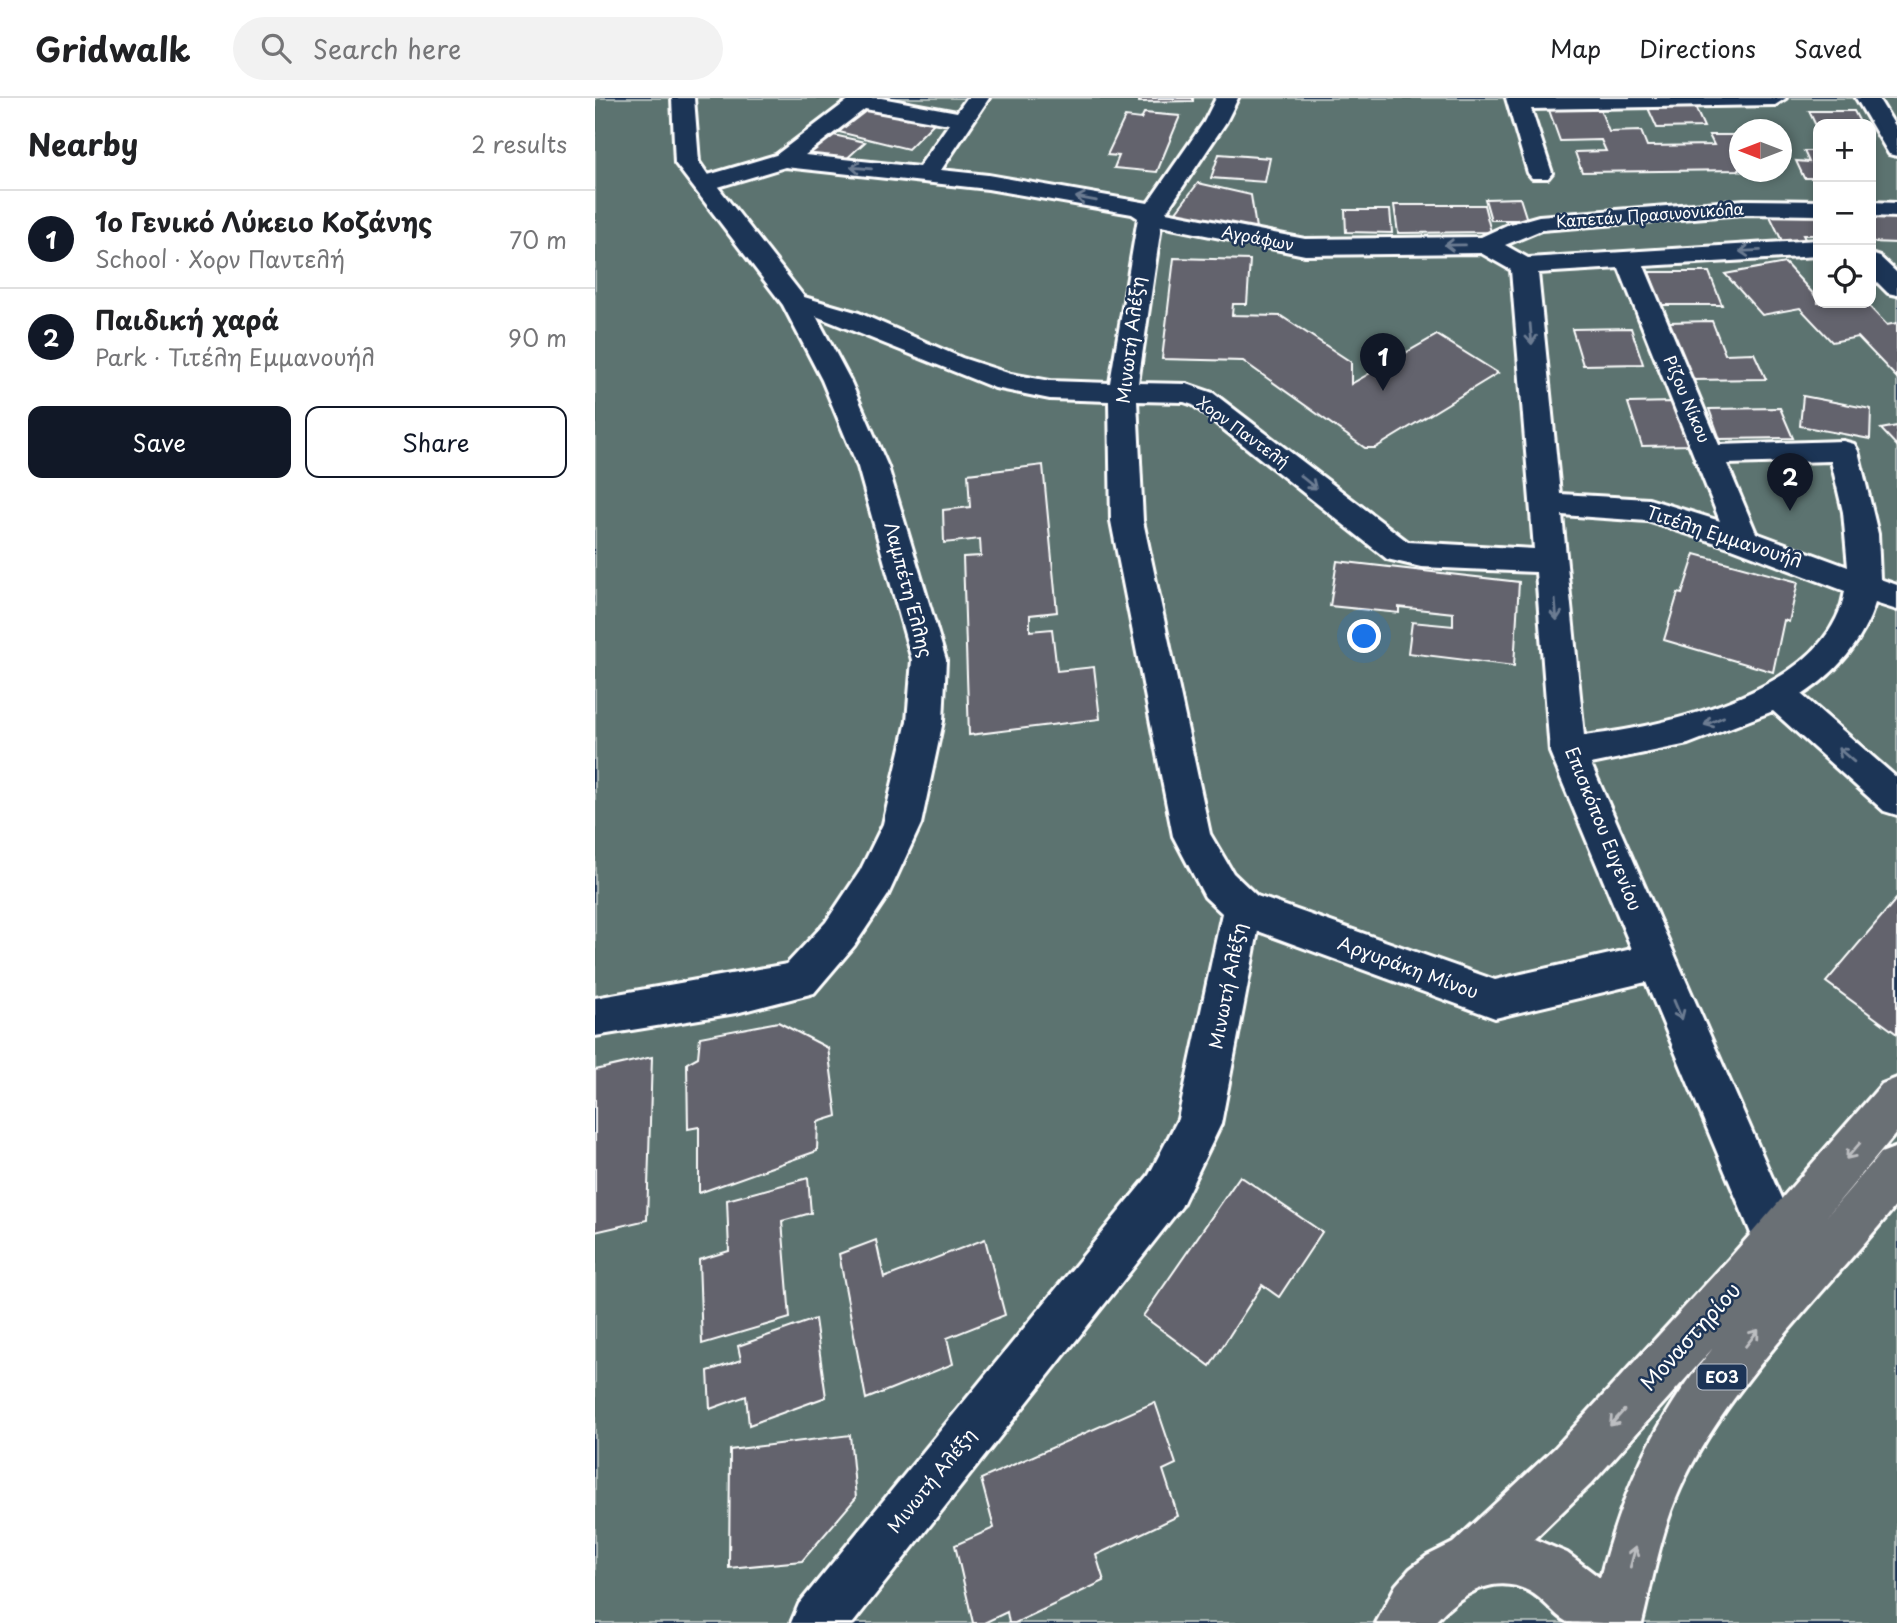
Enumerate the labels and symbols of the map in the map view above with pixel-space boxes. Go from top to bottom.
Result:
north arrow [1729,119,1792,182]
one-way arrow [850,161,873,174]
one-way arrow [1075,191,1098,205]
street label: Καπετάν Πρασινονικόλα [1555,195,1745,233]
street label: Αγράφων [1220,218,1296,256]
one-way arrow [1444,239,1467,252]
one-way arrow [1739,244,1762,257]
street label: Μινωτή Αλέξη [1108,275,1151,405]
one-way arrow [1524,322,1537,345]
pin: 1 [1360,333,1406,391]
street label: Ρίζου Νίκου [1659,351,1717,446]
street label: Χορν Παντελή [1193,389,1295,473]
pin: 2 [1767,453,1813,511]
one-way arrow [1299,474,1317,489]
street label: Τιτέλη Εμμανουήλ [1643,498,1806,573]
street label: Λαμπέτη Έλλης [878,519,941,660]
one-way arrow [1550,598,1563,620]
your location [1347,619,1381,653]
one-way arrow [1704,716,1725,729]
street label: Επισκόπου Ευγενίου [1559,742,1650,915]
one-way arrow [1838,746,1855,763]
street label: Μινωτή Αλέξη [1201,920,1252,1051]
street label: Αργυράκη Μίνου [1334,929,1483,1005]
one-way arrow [1672,999,1685,1020]
one-way arrow [1845,1142,1861,1160]
street label: Μοναστηρίου [1632,1274,1747,1397]
one-way arrow [1744,1329,1759,1348]
road number: ΕΟ3 [1697,1364,1747,1390]
one-way arrow [1609,1409,1625,1427]
street label: Μινωτή Αλέξη [880,1422,982,1538]
one-way arrow [1627,1546,1640,1569]

